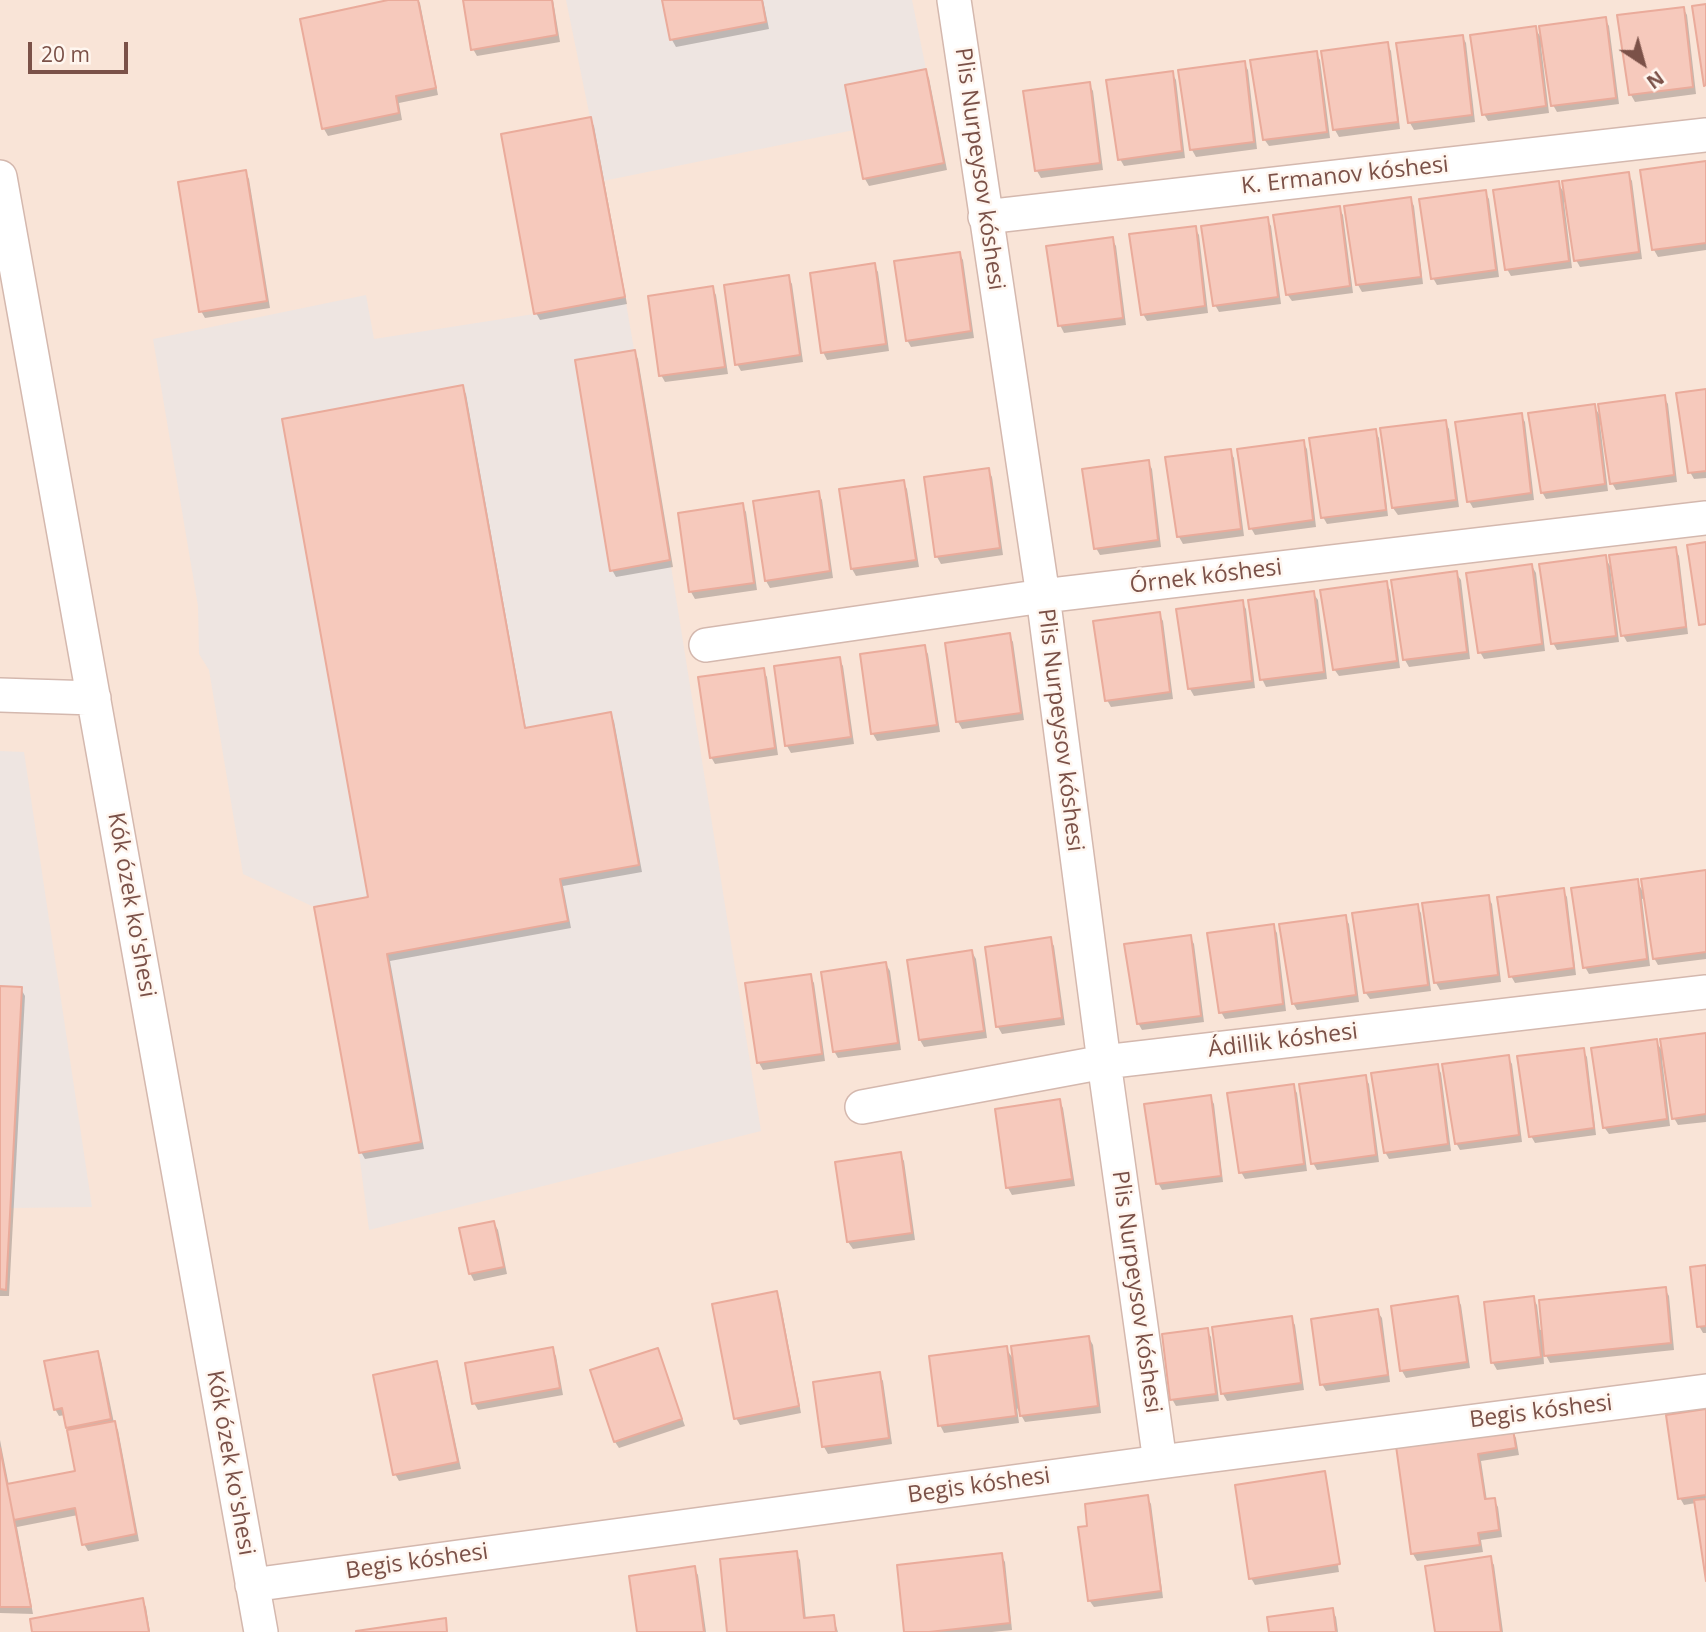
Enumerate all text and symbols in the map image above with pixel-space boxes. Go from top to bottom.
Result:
scale bar [32,28,131,72]
north arrow [1608,28,1678,98]
text: 20 m [41,40,90,68]
street label: Plis Nurpeysov kóshesi [948,46,1010,292]
text: N [1641,65,1669,95]
street label: K. Ermanov kóshesi [1240,151,1450,201]
street label: Órnek kóshesi [1128,554,1284,600]
street label: Plis Nurpeysov kóshesi [1031,607,1089,853]
street label: Kók ózek ko'shesi [101,810,161,1000]
street label: Ádillik kóshesi [1207,1018,1359,1064]
street label: Plis Nurpeysov kóshesi [1105,1169,1167,1415]
street label: Kók ózek ko'shesi [200,1368,260,1558]
street label: Begis kóshesi [1468,1390,1614,1434]
street label: Begis kóshesi [906,1462,1052,1510]
street label: Begis kóshesi [344,1538,490,1586]

